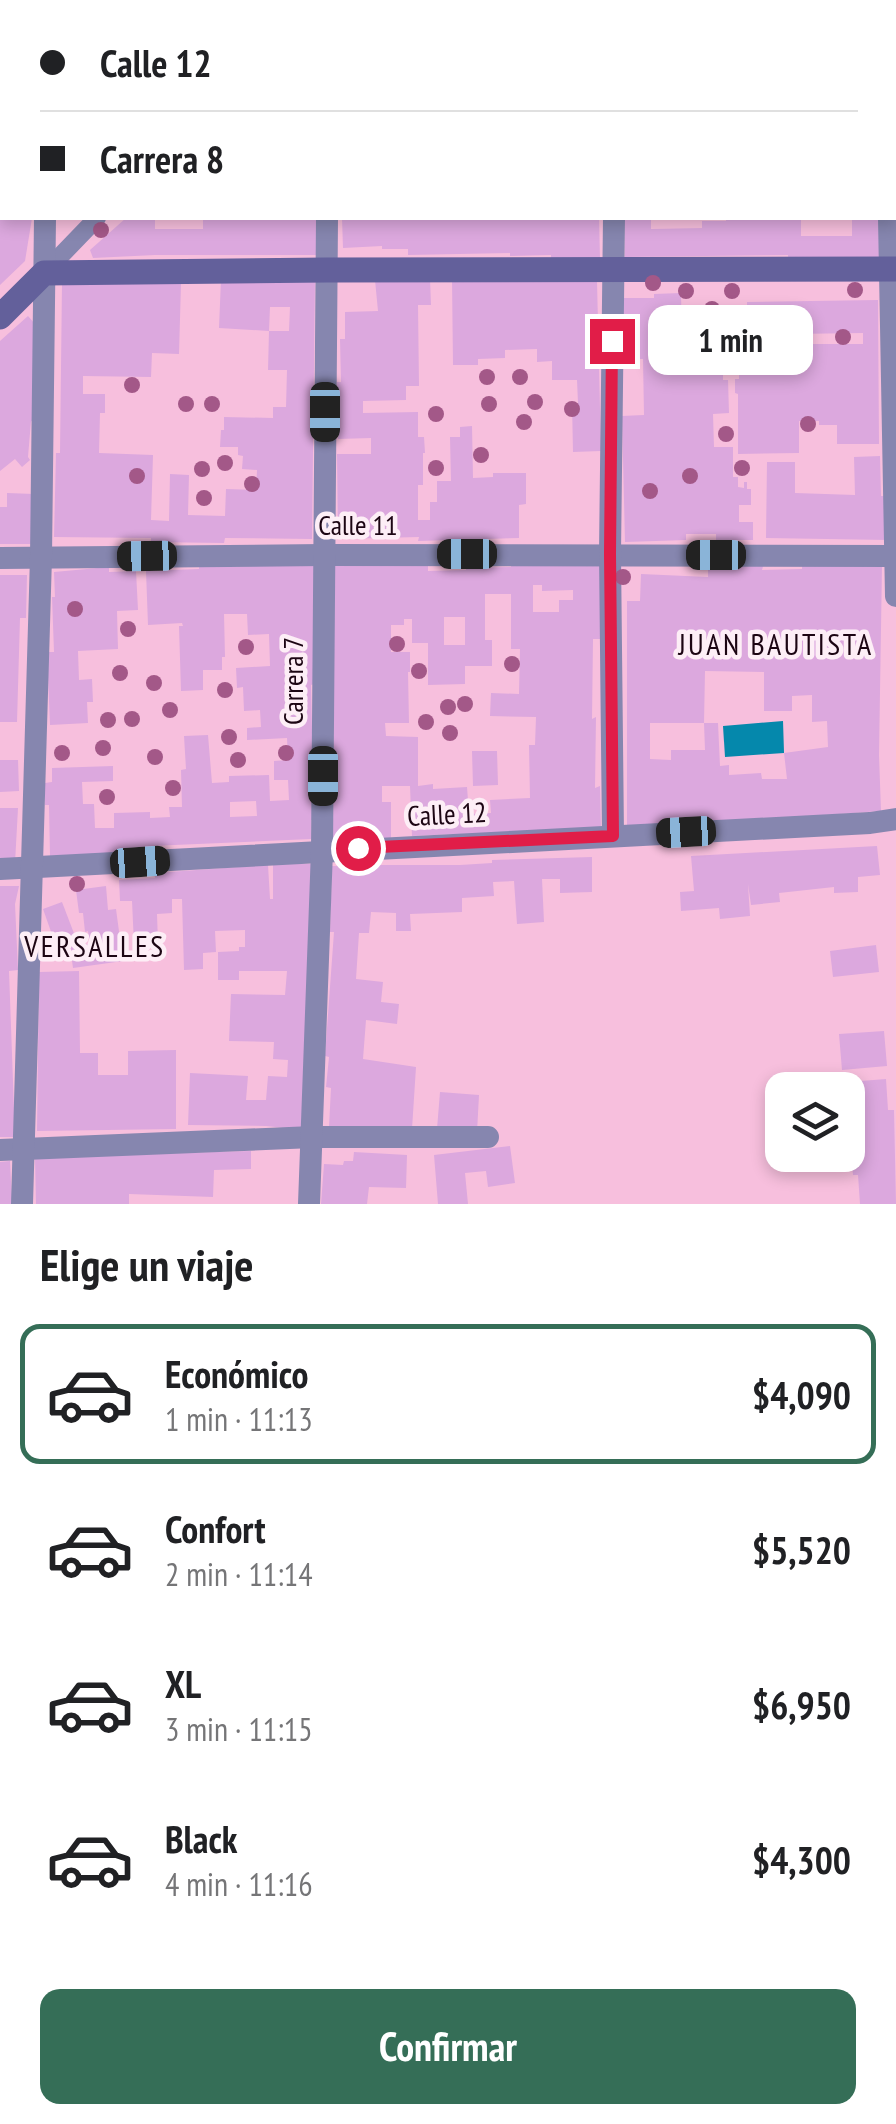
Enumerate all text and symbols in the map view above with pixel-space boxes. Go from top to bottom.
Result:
text: Calle 12 [100,38,212,87]
text: Carrera 8 [100,134,224,183]
callout: 1 min [647,306,812,376]
route end [590,319,635,364]
text: 1 min [698,319,763,361]
car [310,382,340,442]
street label: Calle 11 [318,506,398,543]
car [437,539,497,569]
car [117,540,177,572]
car [686,540,746,570]
district label: JUAN BAUTISTA [677,624,874,663]
street label: Carrera 7 [274,637,311,725]
car [308,746,338,806]
street label: Calle 12 [406,793,488,834]
car [655,815,717,849]
route start [336,826,381,871]
car [109,845,171,879]
district label: VERSALLES [23,926,166,965]
map controls [765,1072,865,1172]
button: layers [765,1072,865,1172]
text: Elige un viaje [40,1235,254,1293]
icon: car [45,1349,135,1439]
text: Económico [165,1349,309,1398]
text: $4,090 [752,1370,851,1419]
text: 1 min · 11:13 [165,1398,313,1440]
icon: car [45,1504,135,1594]
text: Confort [165,1504,265,1553]
text: $5,520 [752,1525,851,1574]
text: 2 min · 11:14 [165,1553,313,1595]
icon: car [45,1659,135,1749]
text: XL [165,1659,201,1708]
text: $6,950 [752,1680,851,1729]
text: 3 min · 11:15 [165,1708,313,1750]
icon: car [45,1814,135,1904]
text: Black [165,1814,238,1863]
text: $4,300 [752,1835,851,1884]
text: 4 min · 11:16 [165,1863,313,1905]
button: Confirmar [40,1989,856,2104]

